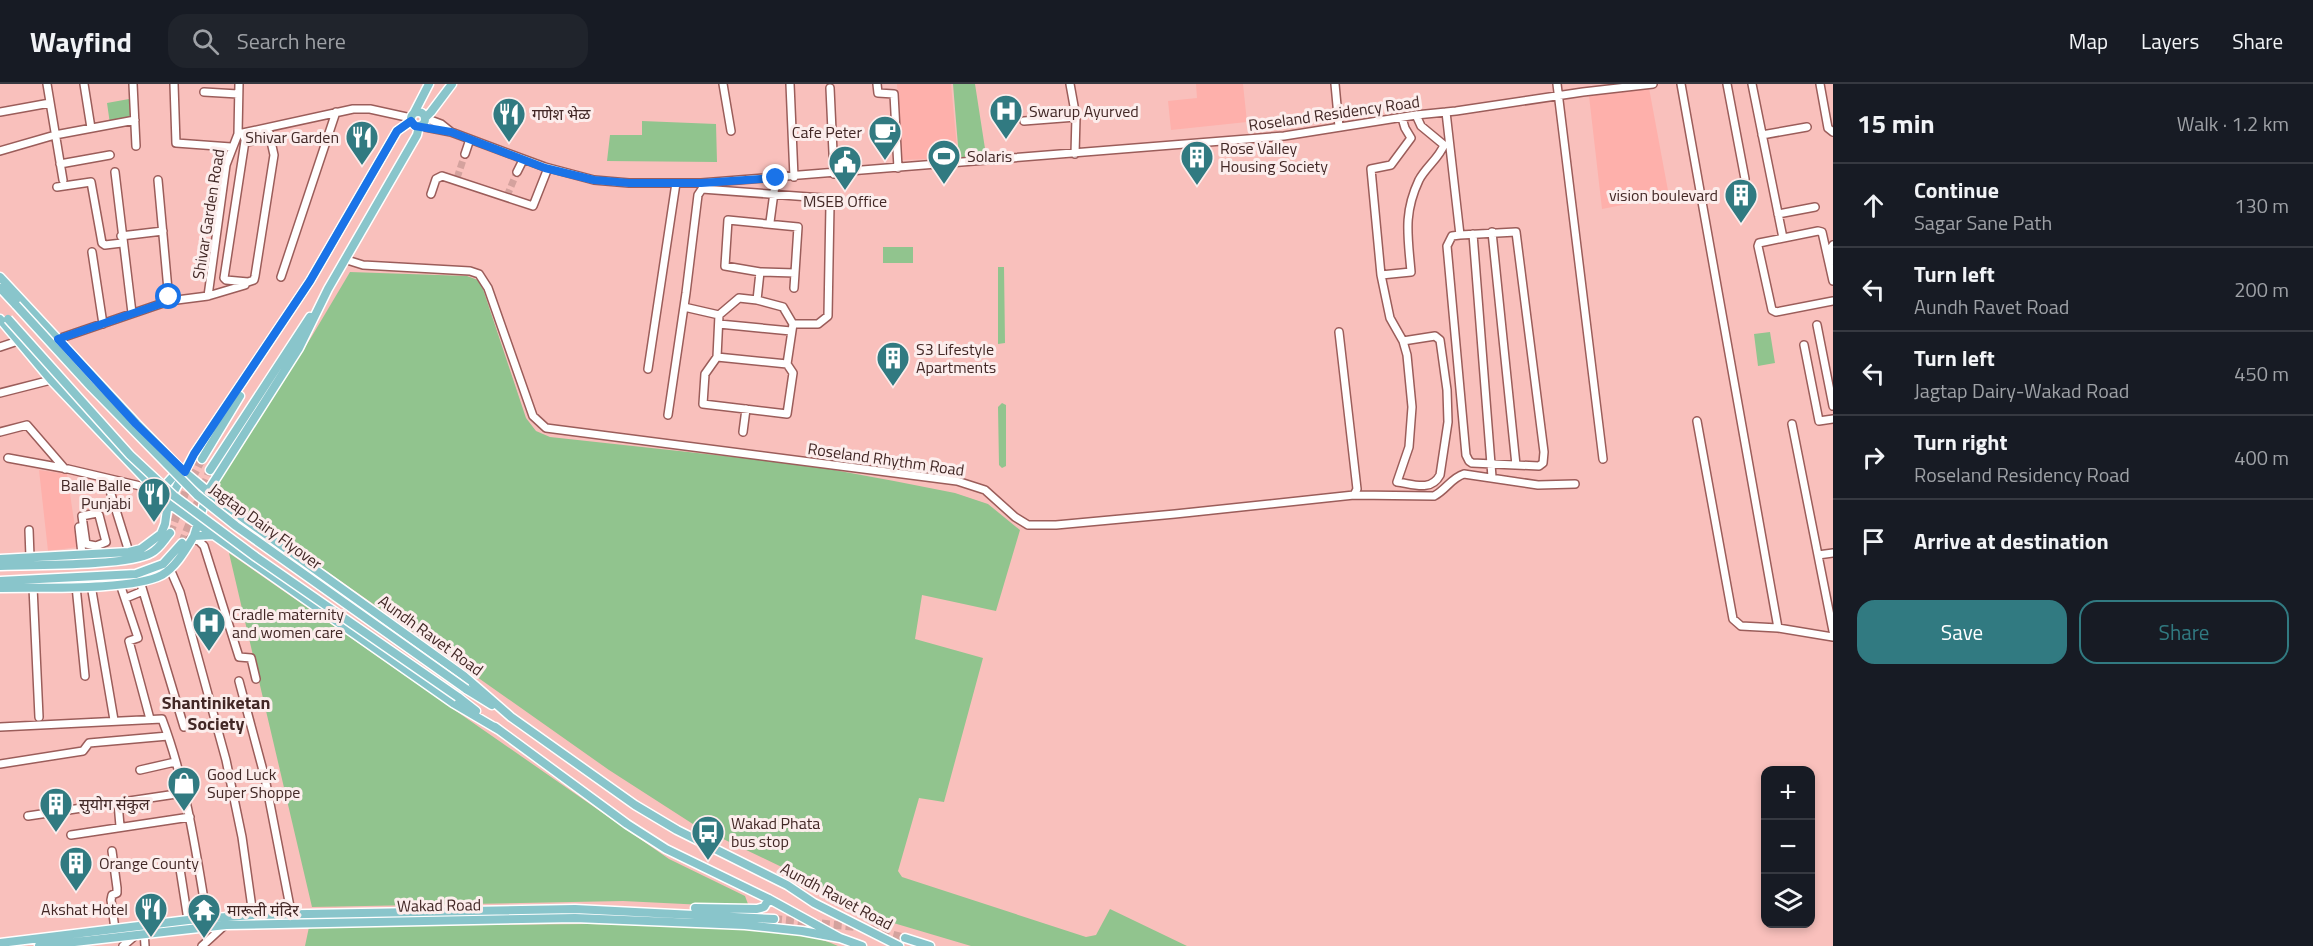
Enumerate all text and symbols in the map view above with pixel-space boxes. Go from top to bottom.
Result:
search box [168,14,588,68]
text: Wayfind [30,20,132,63]
text: Search here [237,24,346,58]
icon: search [189,25,222,58]
text: Map [2069,25,2108,57]
text: Layers [2141,25,2199,57]
text: Share [2232,25,2283,57]
street label: Roseland Residency Road [1247,89,1421,137]
hospital icon: Swarup Ayurved [988,93,1024,140]
restaurant icon: गणेश भेळ [491,96,527,143]
place label: Swarup Ayurved [1029,99,1139,123]
place label: गणेश भेळ [532,102,591,126]
text: 15 min [1857,104,1935,143]
text: Walk · 1.2 km [2177,108,2289,139]
cafe icon: Cafe Peter [867,114,903,161]
restaurant icon: Shivar Garden [344,119,380,166]
place label: Cafe Peter [792,120,862,144]
place label: Shivar Garden [245,125,339,149]
place label: Rose Valley Housing Society [1220,136,1328,178]
sports icon: Solaris [926,138,962,185]
building icon: Rose Valley Housing Society [1179,139,1215,186]
public building icon: MSEB Office [827,144,863,191]
place label: Solaris [967,144,1012,168]
street label: Shivar Garden Road [186,147,230,281]
route end [762,164,788,190]
text: Continue [1914,173,1999,207]
building icon: vision boulevard [1723,177,1759,224]
place label: vision boulevard [1609,183,1718,207]
place label: MSEB Office [803,189,887,213]
icon: ahead [1857,189,1890,222]
text: 130 m [2234,190,2289,221]
text: Sagar Sane Path [1914,207,2052,238]
text: Turn left [1914,257,1995,291]
icon: left [1857,273,1890,306]
text: 200 m [2234,274,2289,305]
route start [155,283,181,309]
text: Aundh Ravet Road [1914,291,2069,322]
place label: S3 Lifestyle Apartments [916,337,996,379]
building icon: S3 Lifestyle Apartments [875,340,911,387]
text: Turn left [1914,341,1995,375]
icon: left [1857,357,1890,390]
text: 450 m [2234,358,2289,389]
text: Jagtap Dairy-Wakad Road [1914,375,2129,406]
text: Turn right [1914,425,2008,459]
street label: Roseland Rhythm Road [806,436,966,482]
icon: right [1857,441,1890,474]
text: 400 m [2234,442,2289,473]
text: Roseland Residency Road [1914,459,2130,490]
place label: Balle Balle Punjabi [61,473,131,515]
restaurant icon: Balle Balle Punjabi [136,476,172,523]
street label: Jagtap Dairy Flyover [205,477,328,575]
text: Arrive at destination [1914,524,2109,558]
icon: arrive [1857,525,1890,558]
street label: Aundh Ravet Road [374,589,488,681]
button: Save [1857,600,2067,664]
button: Share [2079,600,2289,664]
place label: Cradle maternity and women care [232,602,344,644]
hospital icon: Cradle maternity and women care [191,605,227,652]
district label: Shantiniketan Society [162,689,270,737]
place label: Good Luck Super Shoppe [207,762,300,804]
shop icon: Good Luck Super Shoppe [166,765,202,812]
map controls [1761,766,1815,928]
button: + [1761,766,1815,820]
building icon: सुयोग संकुल [38,786,74,833]
place label: सुयोग संकुल [79,792,151,816]
place label: Wakad Phata bus stop [731,811,820,853]
bus stop icon: Wakad Phata bus stop [690,814,726,861]
button: − [1761,820,1815,874]
building icon: Orange County [58,845,94,892]
place label: Orange County [99,851,199,875]
street label: Aundh Ravet Road [776,856,898,936]
button: layers [1761,874,1815,928]
restaurant icon: Akshat Hotel [133,891,169,938]
temple icon: मारूती मंदिर [186,892,222,939]
street label: Wakad Road [397,892,481,918]
place label: Akshat Hotel [41,897,128,921]
place label: मारूती मंदिर [227,898,299,922]

